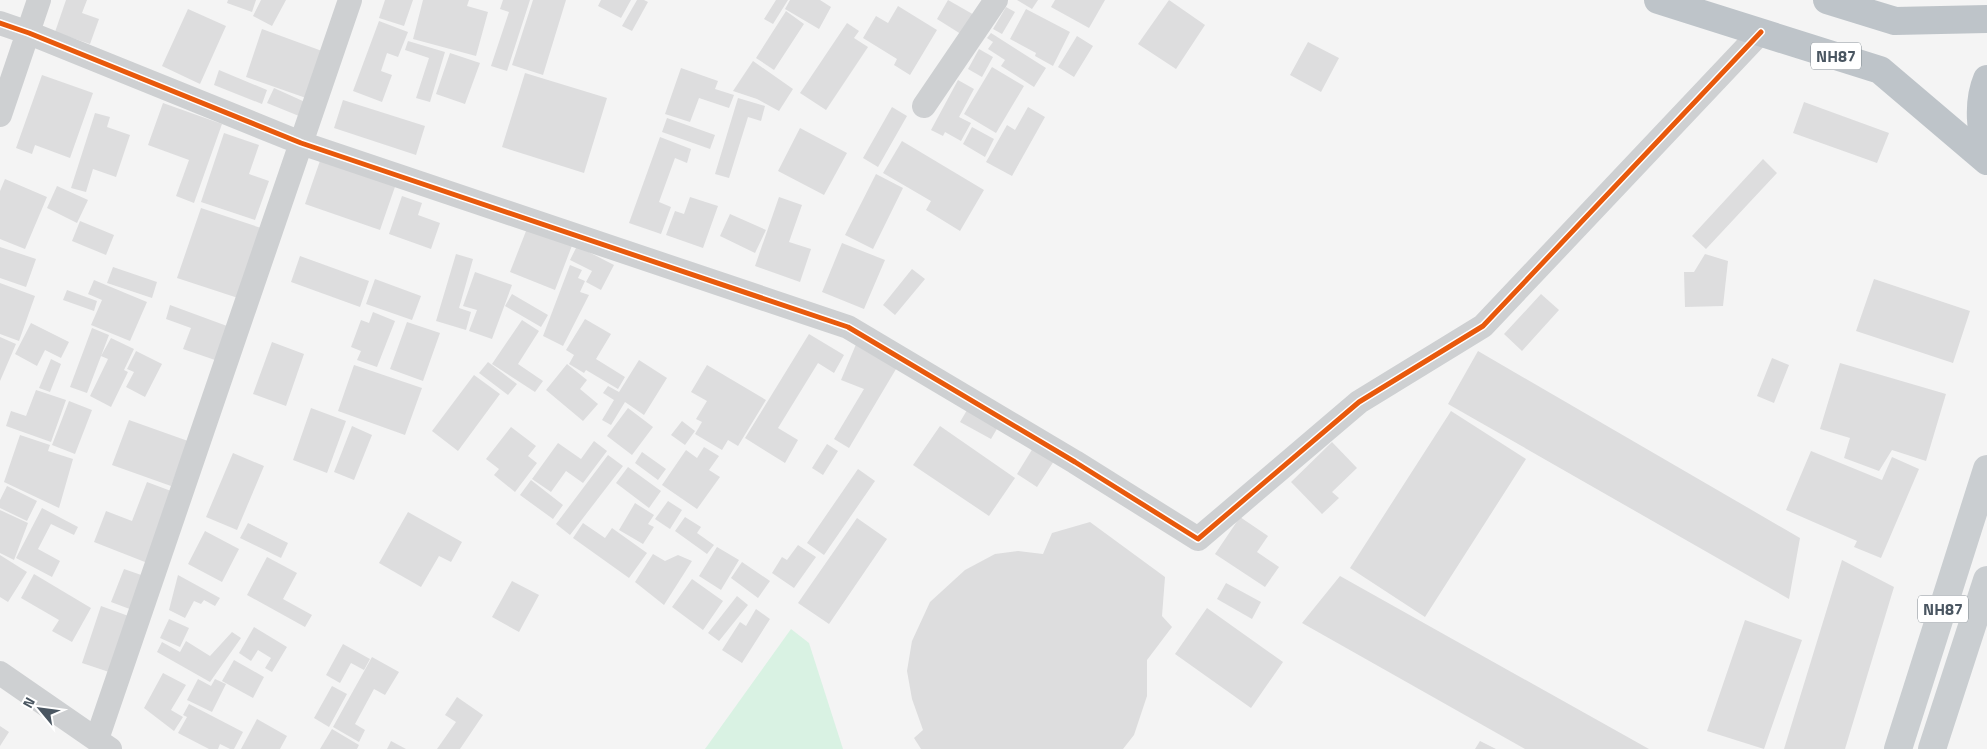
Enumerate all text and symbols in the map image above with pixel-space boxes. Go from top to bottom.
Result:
road number: NH87 [1811,42,1861,70]
road number: NH87 [1918,596,1968,622]
north arrow [15,684,65,734]
text: N [17,693,40,712]

